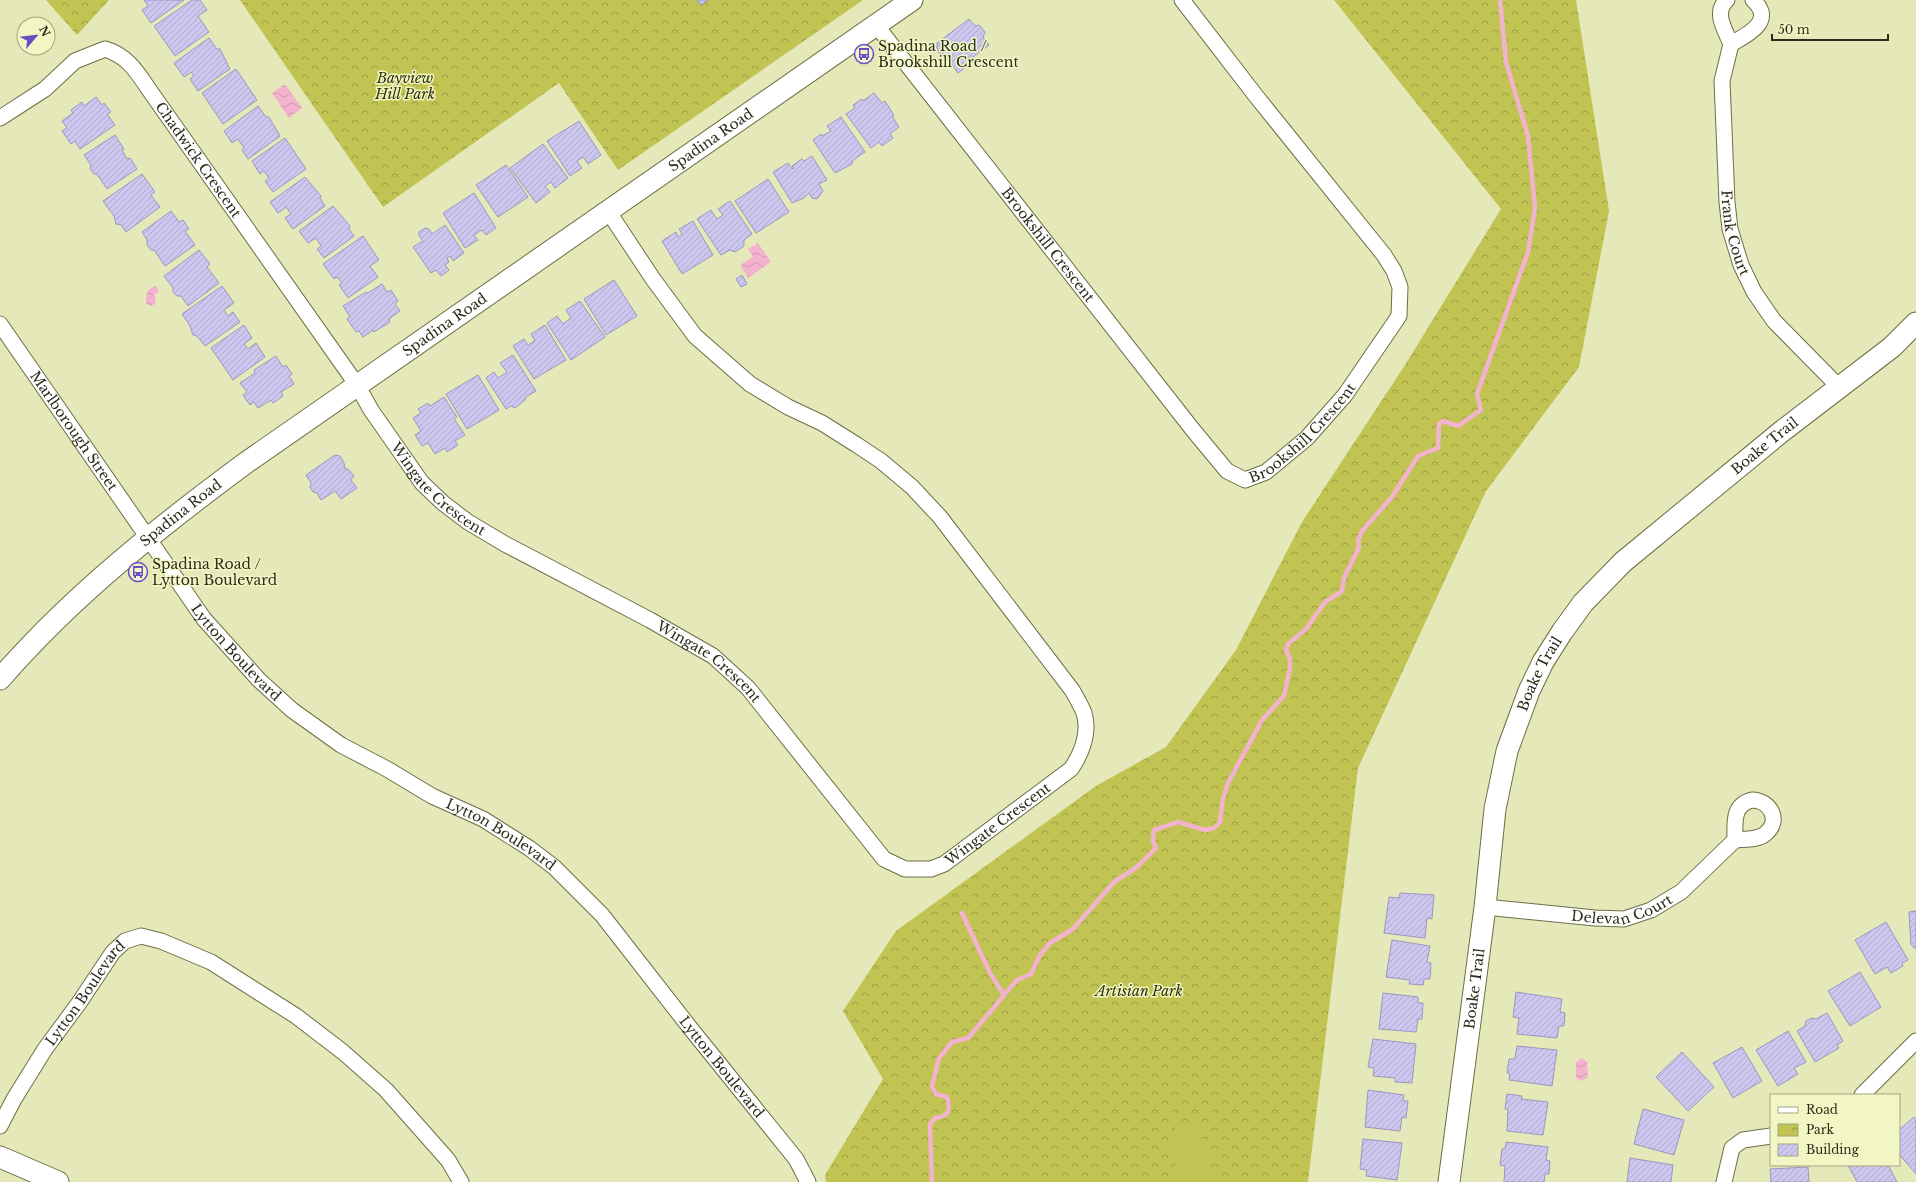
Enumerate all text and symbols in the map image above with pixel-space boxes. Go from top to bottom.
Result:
north arrow [16,16,56,56]
scale bar [1772,16,1888,42]
text: 50 m [1778,22,1810,37]
text: N [36,23,54,40]
place label: Spadina Road / Brookshill Crescent [878,37,1019,71]
bus stop icon: Spadina Road / Brookshill Crescent [853,43,875,65]
park label: Bayview Hill Park [374,69,435,103]
street label: Chadwick Crescent [152,98,246,222]
street label: Spadina Road [665,104,757,176]
street label: Brookshill Crescent [997,184,1099,306]
street label: Frank Court [1718,190,1754,279]
street label: Spadina Road [399,289,491,360]
street label: Marlborough Street [26,367,122,495]
street label: Brookshill Crescent [1246,379,1360,487]
street label: Boake Trail [1727,413,1802,478]
street label: Wingate Crescent [387,438,489,540]
street label: Spadina Road [136,475,226,550]
place label: Spadina Road / Lytton Boulevard [152,555,278,589]
bus stop icon: Spadina Road / Lytton Boulevard [127,561,149,583]
street label: Lytton Boulevard [187,600,285,705]
street label: Wingate Crescent [653,616,766,707]
street label: Boake Trail [1513,633,1566,714]
street label: Wingate Crescent [941,778,1054,870]
street label: Lytton Boulevard [443,795,560,874]
street label: Delevan Court [1570,890,1676,929]
street label: Lytton Boulevard [41,936,129,1049]
street label: Boake Trail [1460,947,1489,1030]
park label: Artisian Park [1093,982,1183,1000]
street label: Lytton Boulevard [675,1012,768,1122]
legend [1770,1094,1900,1166]
text: Road [1806,1102,1838,1117]
text: Park [1806,1122,1834,1137]
text: Building [1806,1142,1860,1157]

